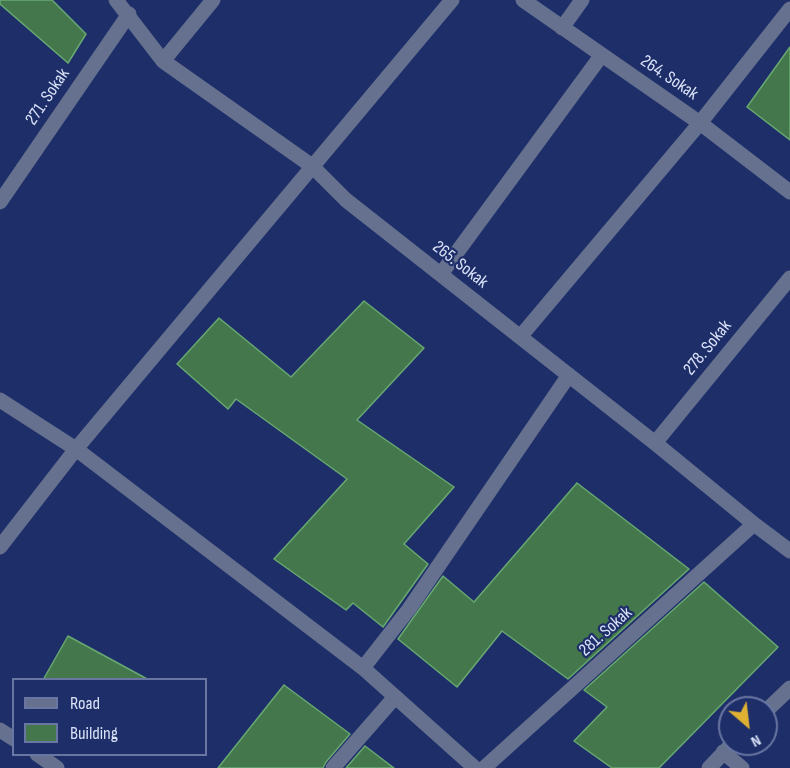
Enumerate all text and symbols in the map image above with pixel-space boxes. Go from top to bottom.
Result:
street label: 264. Sokak [636,51,702,105]
street label: 271. Sokak [21,65,75,129]
street label: 265. Sokak [428,237,492,293]
street label: 278. Sokak [679,316,737,380]
street label: 281. Sokak [575,602,637,662]
legend [12,678,207,756]
text: Road [70,693,100,714]
north arrow [718,696,778,756]
text: Building [70,723,118,744]
text: N [748,730,764,751]

